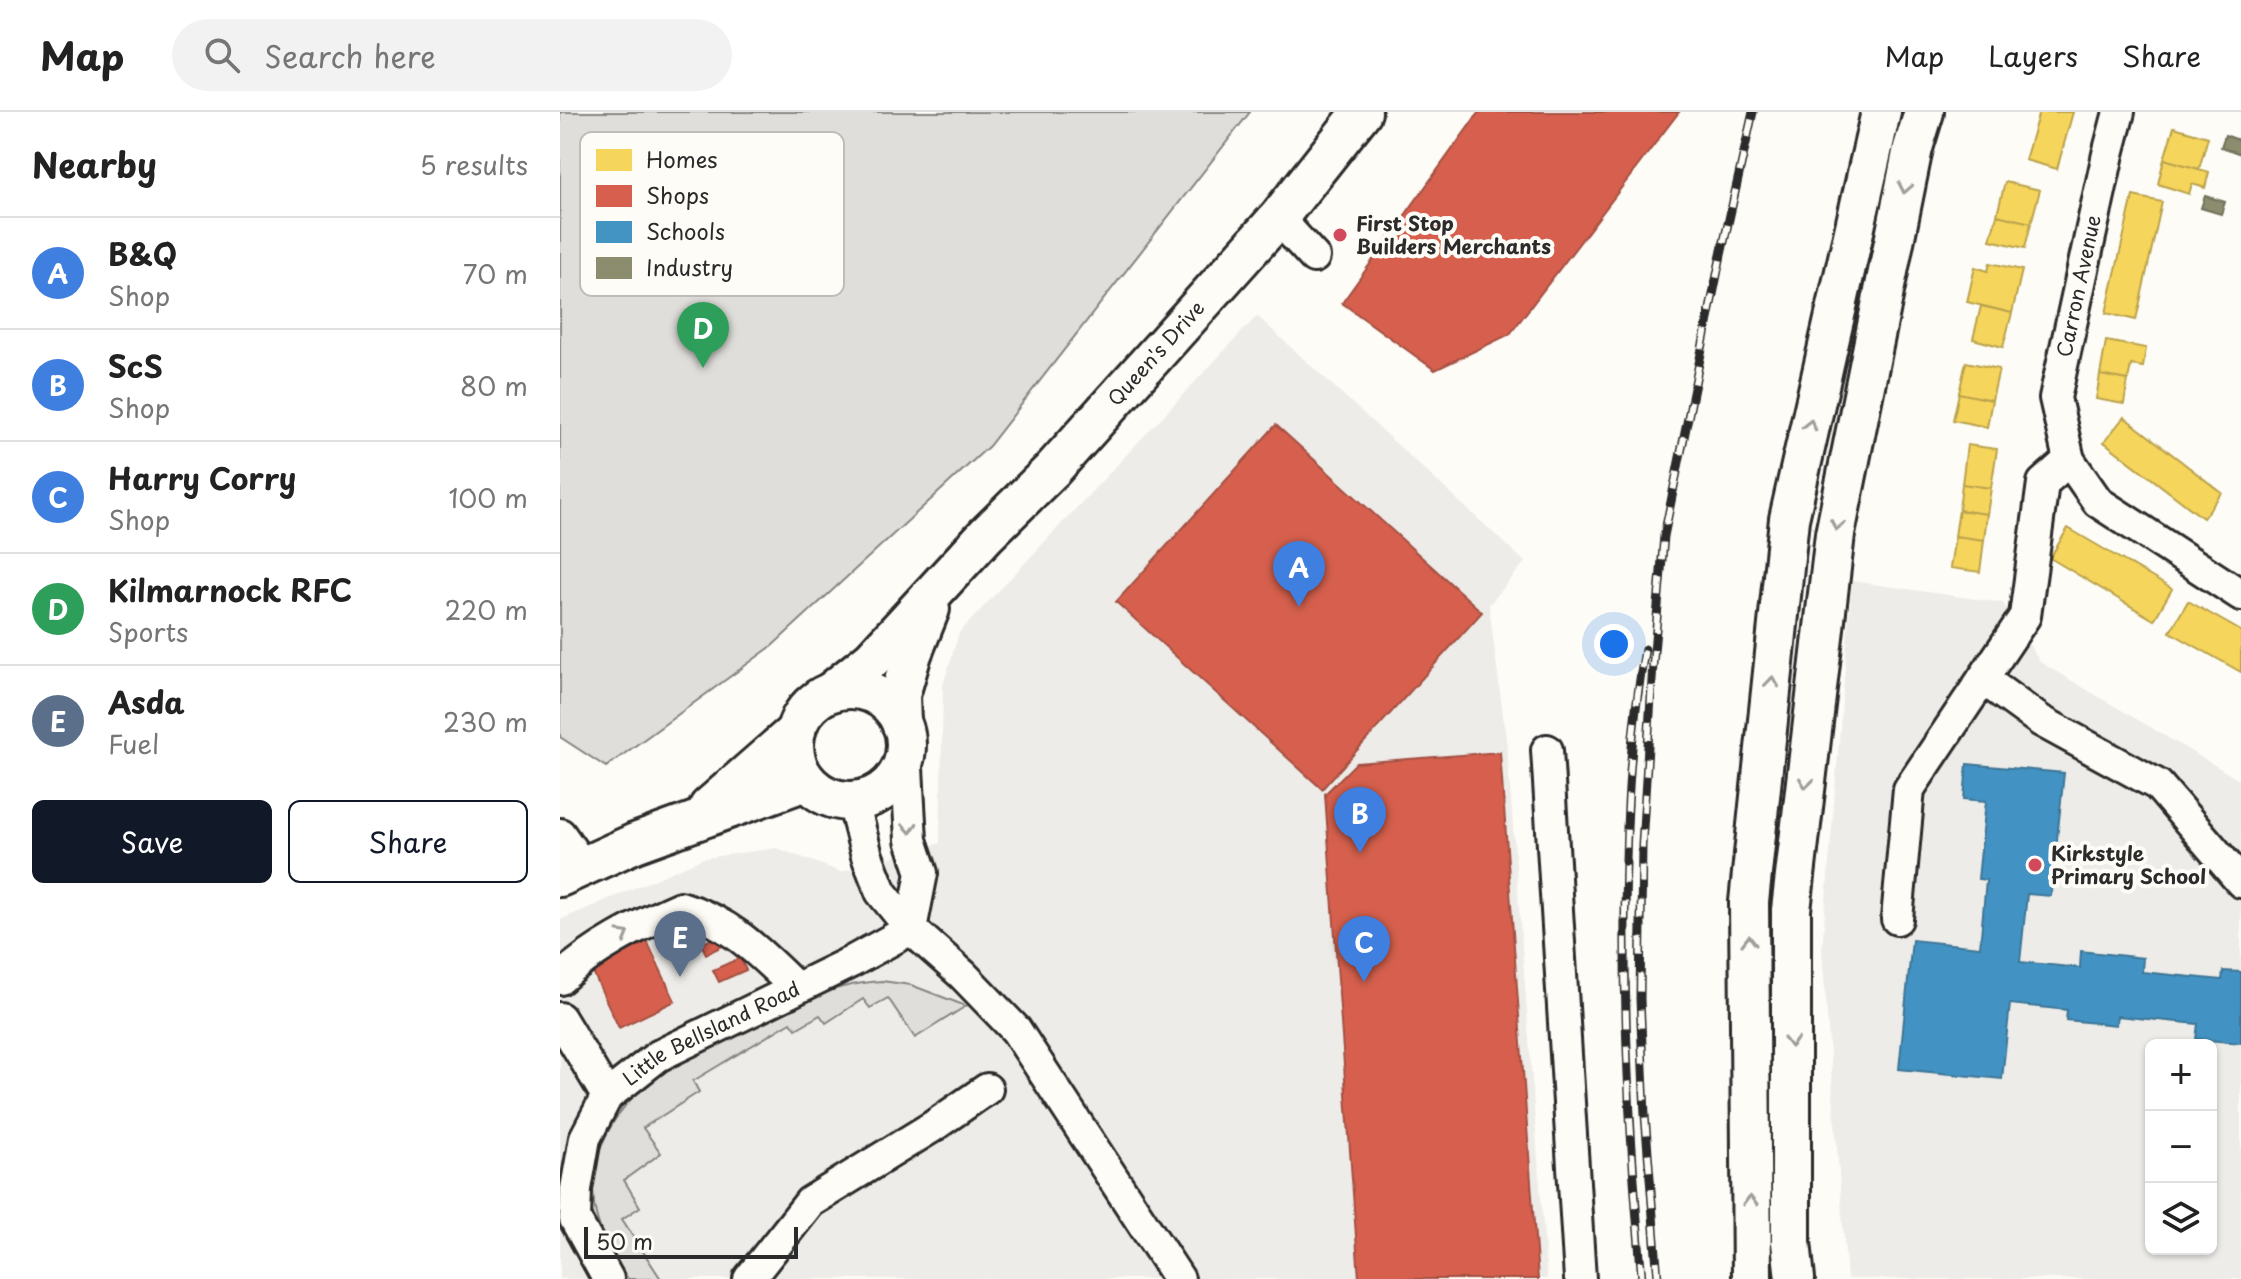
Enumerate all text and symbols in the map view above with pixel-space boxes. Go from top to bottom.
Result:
search box [172,19,732,91]
text: Map [40,27,124,84]
icon: search [200,33,244,77]
text: Search here [264,33,436,78]
text: Map [1884,34,1944,77]
text: Layers [1988,34,2078,77]
text: Share [2122,34,2201,77]
legend [580,132,844,296]
text: Nearby [32,138,157,190]
text: Homes [646,142,717,175]
text: 5 results [420,145,528,184]
text: Shops [646,178,709,211]
one-way arrow [1898,181,1915,194]
place label: First Stop Builders Merchants [1356,208,1551,261]
street label: Carron Avenue [2048,212,2108,360]
text: Schools [646,214,725,247]
marker: First Stop Builders Merchants [1331,226,1349,244]
text: B&Q [108,231,177,276]
text: Industry [646,250,733,283]
text: A [48,254,68,293]
text: 70 m [463,254,528,293]
text: Shop [108,276,170,315]
street label: Queen's Drive [1100,294,1211,412]
pin: D [677,302,729,368]
text: ScS [108,343,163,388]
text: B [49,366,67,405]
text: 80 m [460,366,528,405]
text: Shop [108,388,170,427]
one-way arrow [1801,419,1818,433]
text: Harry Corry [108,455,296,500]
text: C [48,478,68,517]
text: 100 m [448,478,528,517]
text: Shop [108,500,170,539]
one-way arrow [1829,518,1846,531]
pin: A [1273,541,1325,607]
text: Kilmarnock RFC [108,567,352,612]
text: D [48,590,68,629]
text: 220 m [444,590,528,629]
text: Sports [108,612,188,651]
your location [1594,624,1634,664]
one-way arrow [1763,675,1780,688]
text: Asda [108,679,185,724]
text: E [50,702,66,741]
text: 230 m [443,702,528,741]
text: Fuel [108,724,159,763]
one-way arrow [1798,776,1815,790]
pin: B [1334,787,1386,853]
button: Save [32,800,272,883]
button: Share [288,800,528,883]
one-way arrow [901,822,918,835]
place label: Kirkstyle Primary School [2051,838,2206,891]
marker: Kirkstyle Primary School [2026,856,2044,874]
pin: E [654,911,706,977]
pin: C [1338,916,1390,982]
one-way arrow [615,929,630,945]
one-way arrow [1740,934,1758,947]
street label: Little Bellsland Road [616,973,805,1092]
one-way arrow [1782,1036,1800,1049]
map controls [2145,1039,2217,1255]
button: + [2145,1039,2217,1111]
button: − [2145,1111,2217,1183]
button: layers [2145,1183,2217,1255]
one-way arrow [1741,1194,1759,1207]
scale bar [584,1223,798,1259]
text: 50 m [596,1224,653,1257]

